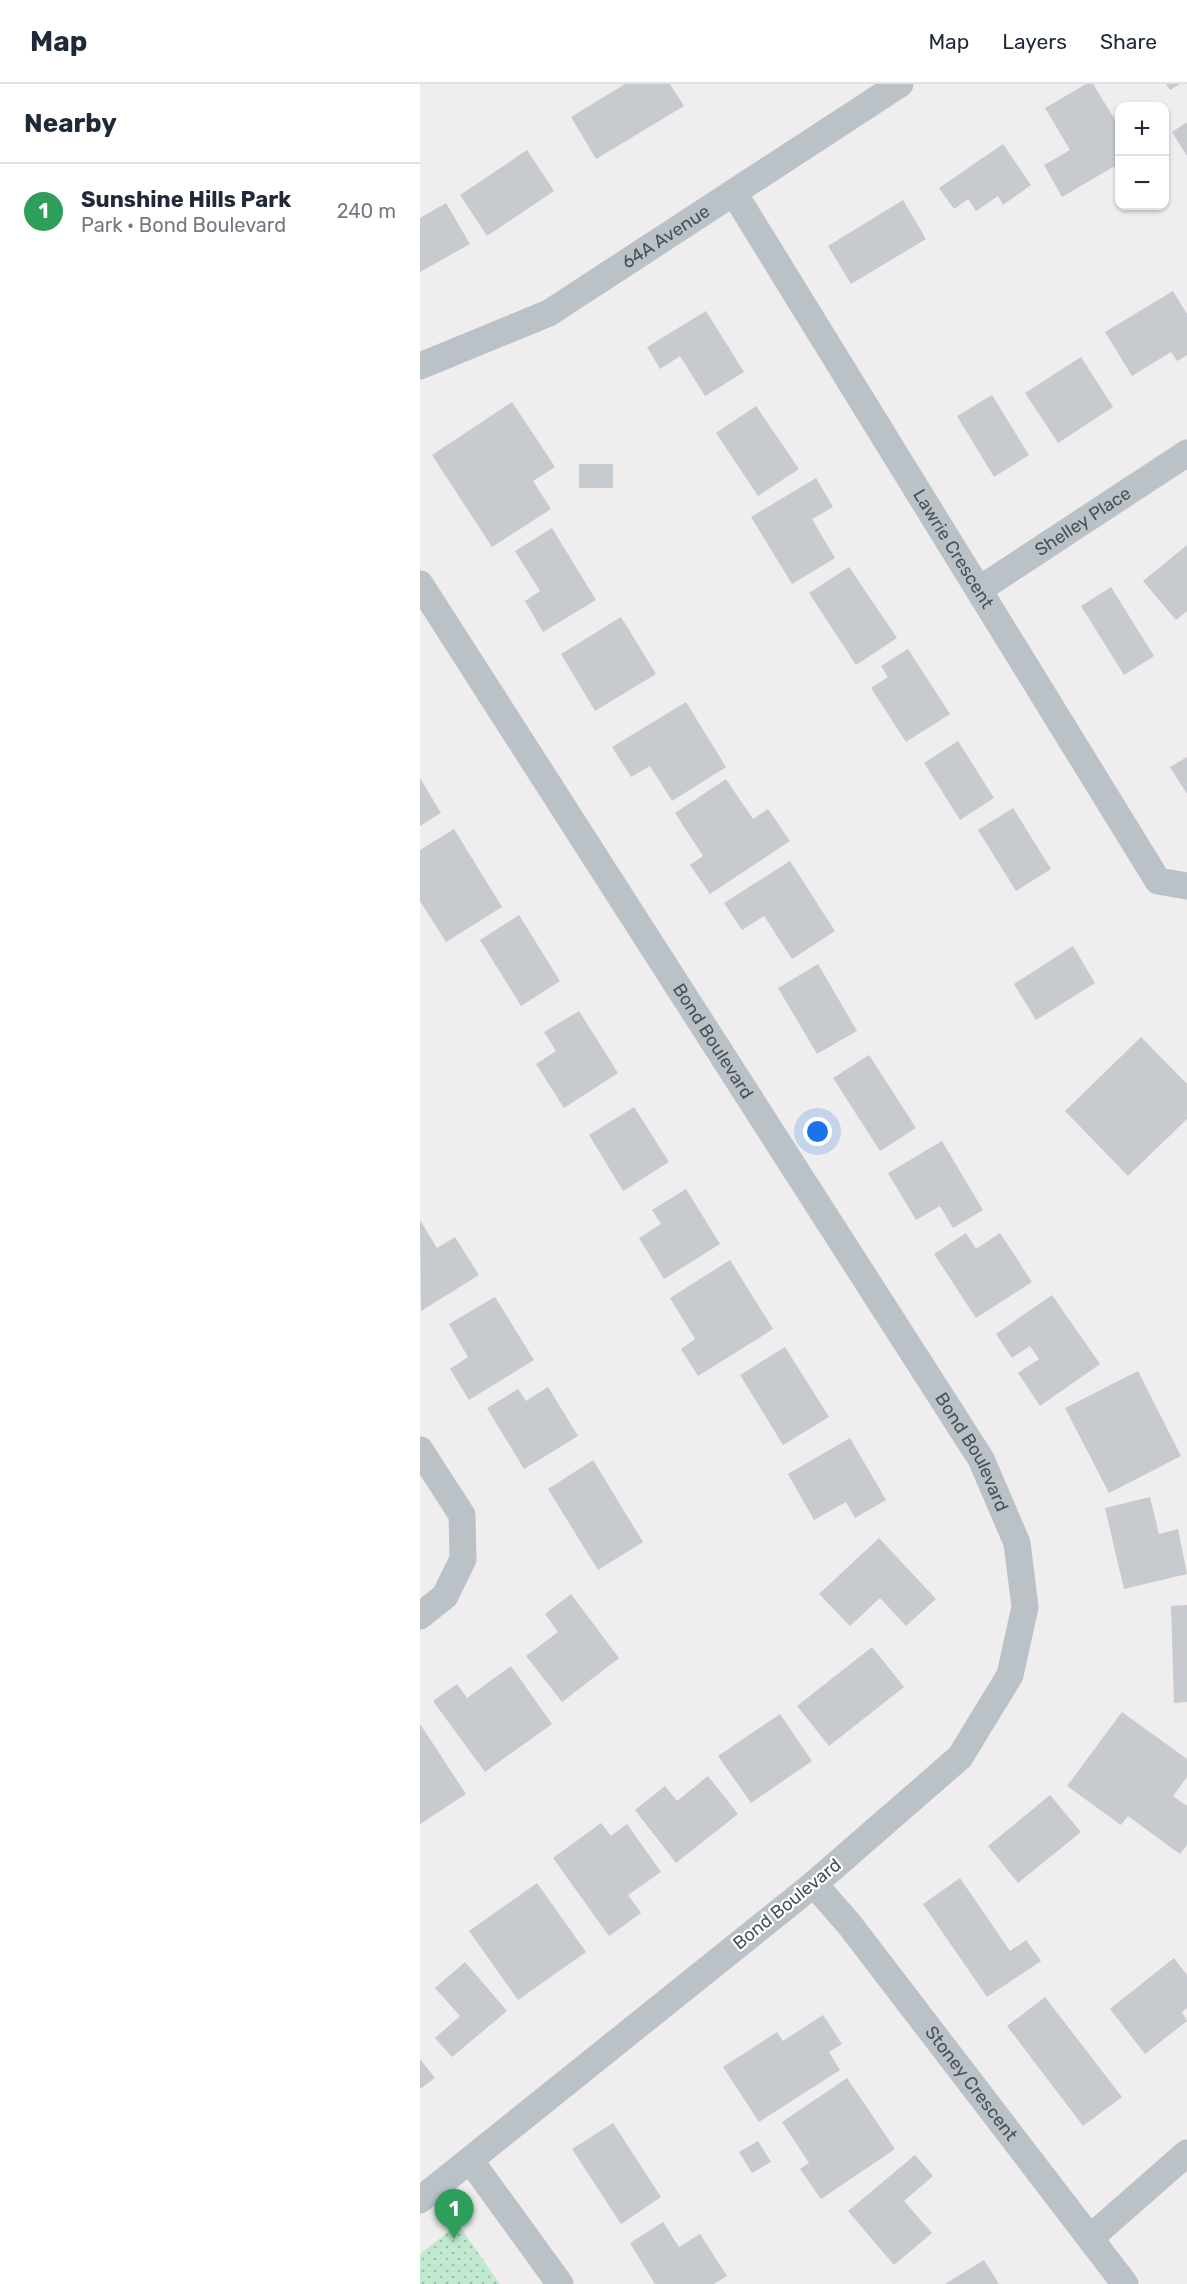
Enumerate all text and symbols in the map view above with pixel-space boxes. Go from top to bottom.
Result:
text: Map [30,25,87,58]
text: Map [928,29,969,54]
text: Layers [1002,29,1067,54]
text: Share [1100,29,1157,54]
map controls [1115,102,1169,210]
button: + [1115,102,1169,156]
text: Nearby [24,108,117,139]
button: − [1115,156,1169,210]
text: Sunshine Hills Park [81,186,291,213]
text: 1 [39,199,48,223]
text: 240 m [337,199,396,223]
street label: 64A Avenue [618,200,714,273]
text: Park · Bond Boulevard [81,213,286,237]
street label: Shelley Place [1031,482,1135,561]
street label: Lawrie Crescent [908,485,998,613]
street label: Bond Boulevard [668,979,758,1103]
your location [803,1117,832,1146]
street label: Bond Boulevard [930,1388,1013,1515]
street label: Bond Boulevard [729,1854,845,1954]
street label: Stoney Crescent [920,2022,1022,2145]
pin: 1 [435,2190,474,2239]

